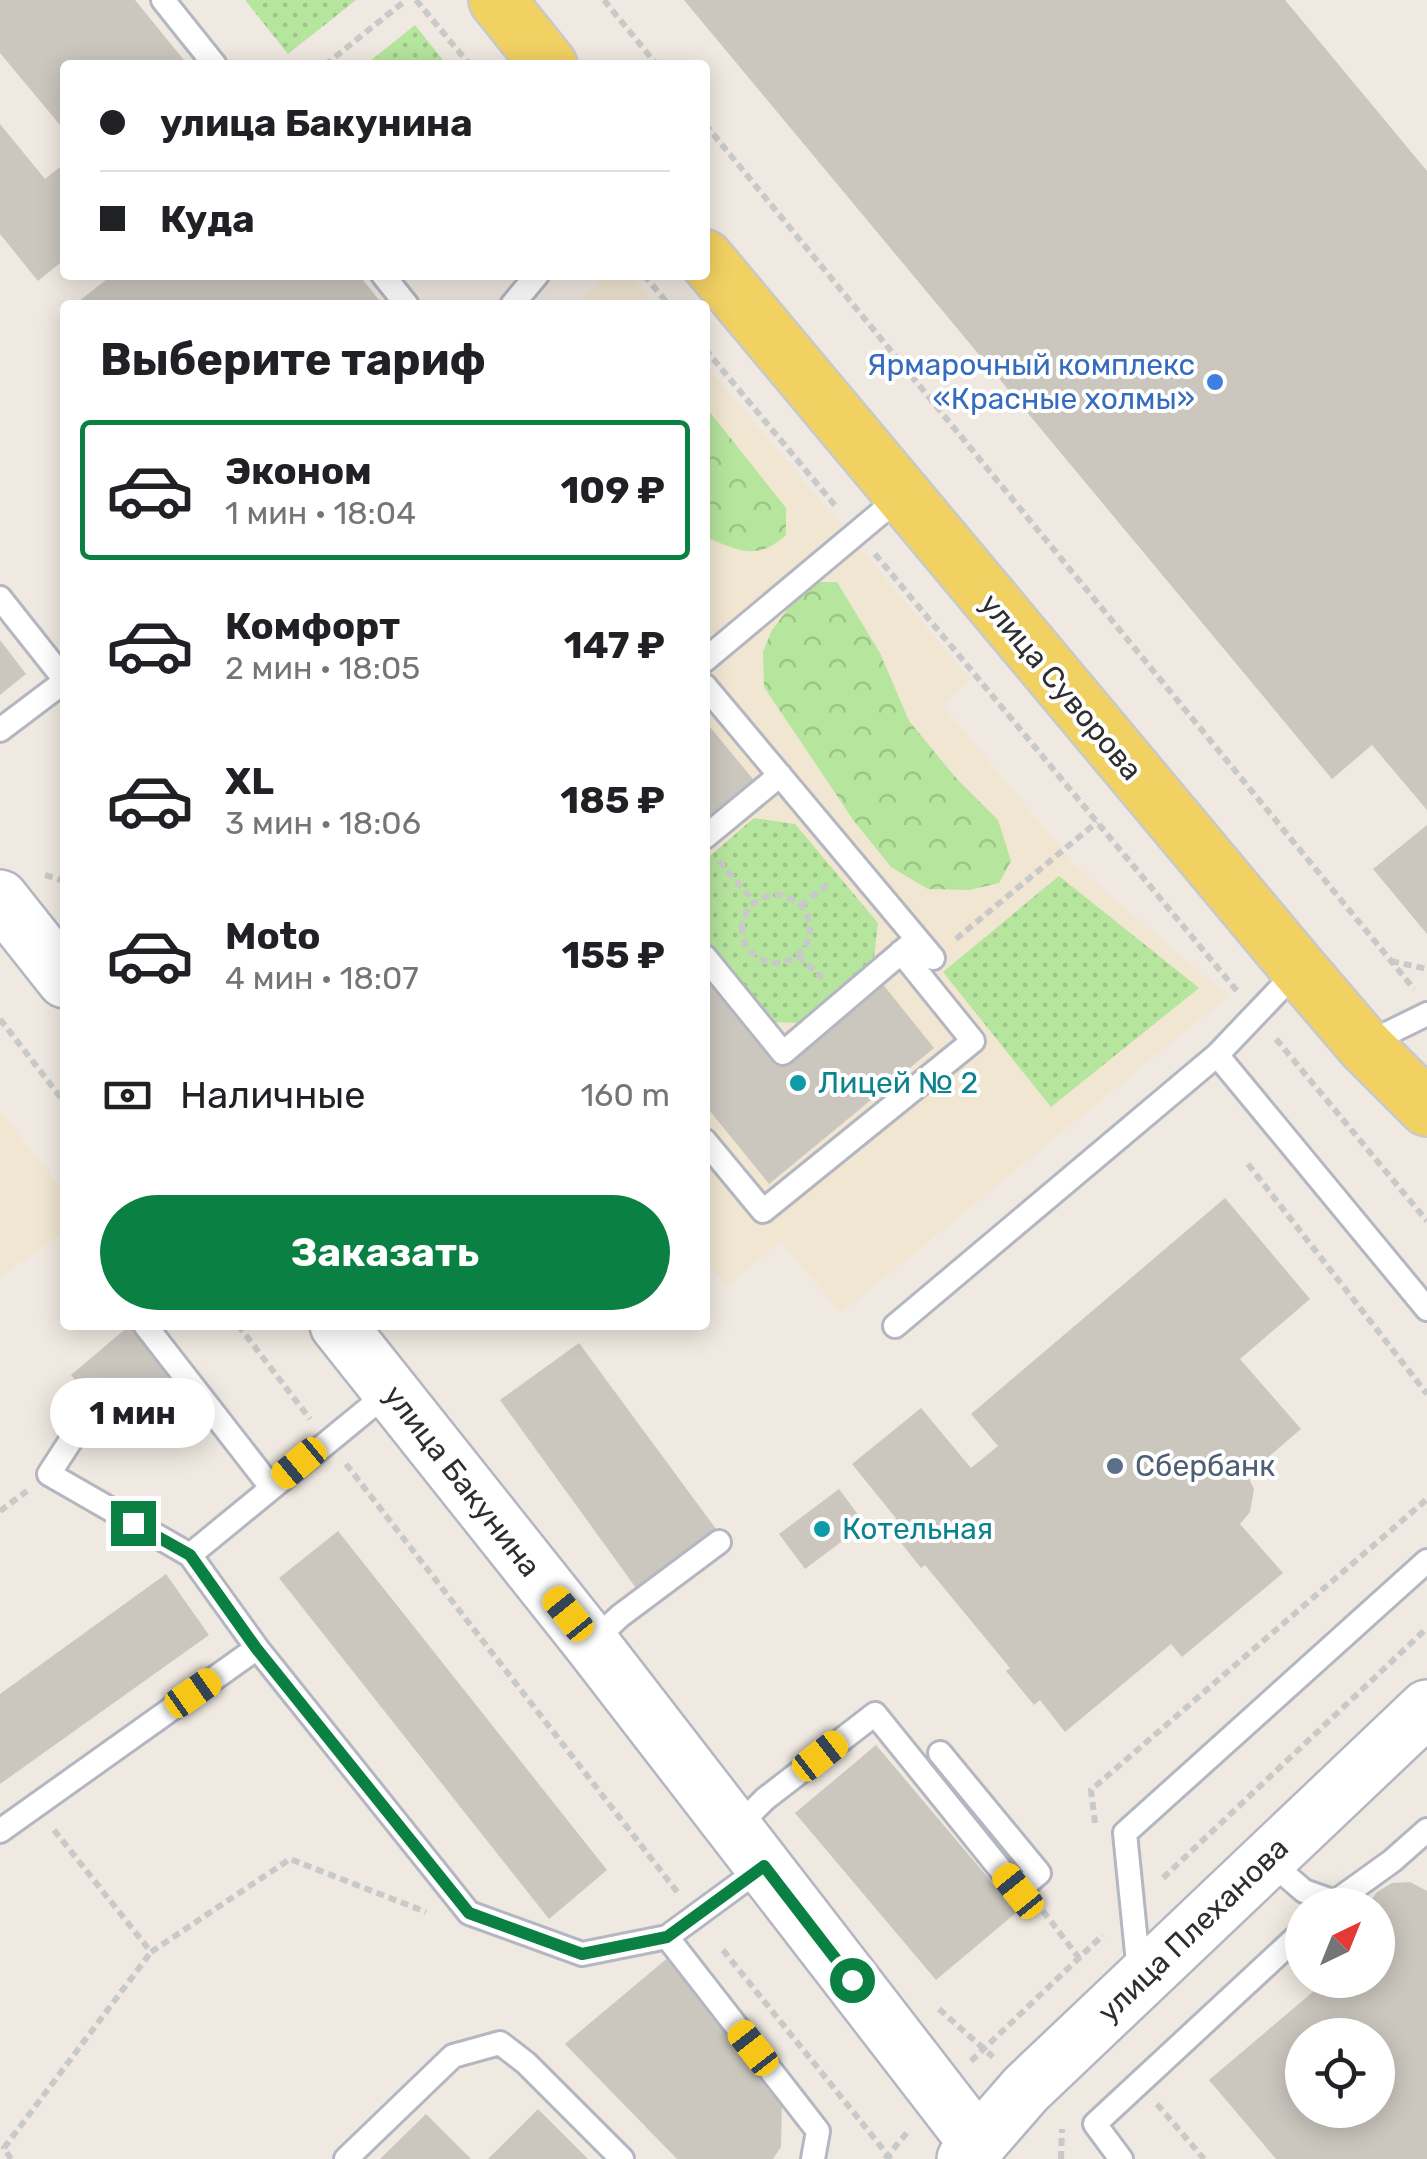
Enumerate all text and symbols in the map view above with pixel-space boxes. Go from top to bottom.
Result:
text: улица Бакунина [160,100,473,146]
text: Куда [160,196,255,242]
text: Выберите тариф [100,333,486,386]
place label: Ярмарочный комплекс «Красные холмы» [867,347,1195,417]
marker: Ярмарочный комплекс «Красные холмы» [1204,371,1226,393]
icon: car [105,445,195,535]
text: Эконом [225,448,372,494]
text: 109 ₽ [560,467,665,513]
text: 1 мин · 18:04 [225,494,416,532]
street label: улица Суворова [972,586,1150,788]
icon: car [105,600,195,690]
text: Комфорт [225,603,400,649]
text: 147 ₽ [564,622,665,668]
text: 2 мин · 18:05 [225,649,420,687]
icon: car [105,755,195,845]
text: XL [225,758,274,804]
text: 185 ₽ [560,777,665,823]
text: 3 мин · 18:06 [225,804,421,842]
icon: car [105,910,195,1000]
text: Moto [225,913,321,959]
text: 155 ₽ [562,932,665,978]
text: 4 мин · 18:07 [225,959,419,997]
place label: Лицей № 2 [818,1065,978,1101]
icon: cash [100,1068,155,1123]
text: Наличные [180,1072,366,1118]
marker: Лицей № 2 [787,1072,809,1094]
text: 160 m [580,1076,670,1114]
button: Заказать [100,1195,670,1310]
callout: 1 мин [51,1378,216,1448]
street label: улица Бакунина [376,1378,548,1584]
text: 1 мин [89,1394,176,1432]
car [266,1432,332,1494]
place label: Сбербанк [1135,1448,1275,1484]
marker: Сбербанк [1104,1455,1126,1477]
route end [111,1501,156,1546]
place label: Котельная [842,1511,993,1547]
marker: Котельная [811,1518,833,1540]
car [537,1581,599,1647]
car [160,1664,226,1722]
car [787,1726,853,1786]
street label: улица Плеханова [1090,1830,1296,2030]
car [987,1858,1049,1924]
north arrow [1285,1888,1395,1998]
map controls [1285,1888,1395,2128]
route start [830,1958,875,2003]
car [723,2015,783,2081]
button: locate [1285,2018,1395,2128]

